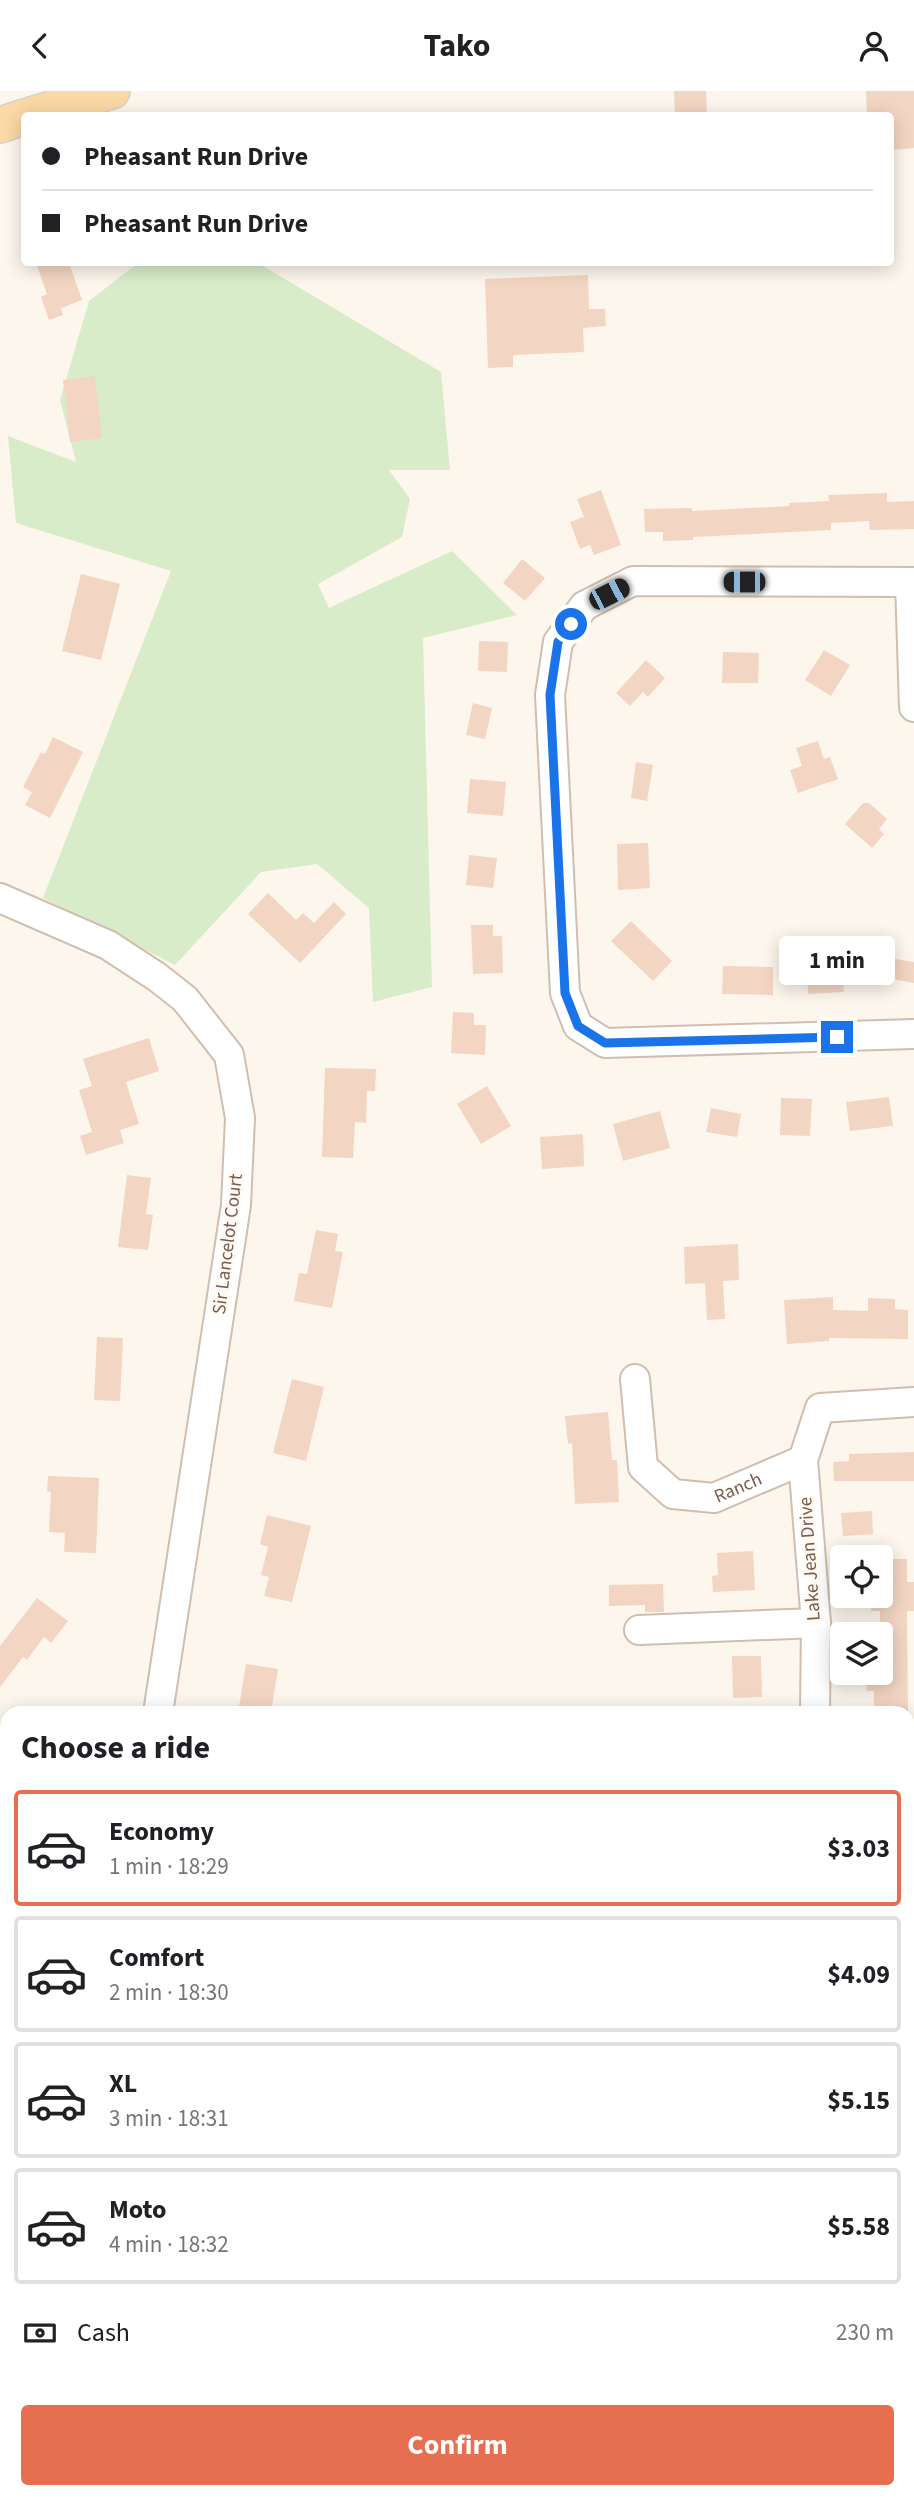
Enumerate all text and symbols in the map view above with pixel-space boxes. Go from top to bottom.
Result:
text: Tako [423,23,491,69]
icon: back [21,27,59,65]
icon: person [855,27,893,65]
text: Pheasant Run Drive [84,138,308,175]
text: Pheasant Run Drive [84,205,308,242]
car [724,572,766,593]
car [586,575,633,613]
route start [555,608,587,640]
callout: 1 min [779,935,895,985]
text: 1 min [809,944,865,977]
route end [821,1021,853,1053]
street label: Sir Lancelot Court [206,1171,250,1316]
street label: Ranch [710,1466,766,1510]
street label: Lake Jean Drive [792,1496,828,1622]
map controls [830,1545,893,1685]
button: locate [830,1545,893,1608]
button: layers [830,1622,893,1685]
text: Choose a ride [21,1725,210,1771]
text: Economy [109,1813,214,1850]
icon: car [25,1817,88,1880]
text: $3.03 [827,1830,890,1867]
text: 1 min · 18:29 [109,1850,229,1883]
text: Comfort [109,1939,204,1976]
icon: car [25,1943,88,2006]
text: $4.09 [827,1956,890,1993]
text: 2 min · 18:30 [109,1976,229,2009]
text: XL [109,2065,137,2102]
icon: car [25,2069,88,2132]
text: $5.15 [827,2082,890,2119]
text: 3 min · 18:31 [109,2102,229,2135]
text: Moto [109,2191,166,2228]
icon: car [25,2195,88,2258]
text: $5.58 [827,2208,890,2245]
text: 4 min · 18:32 [109,2228,229,2261]
icon: cash [21,2314,59,2352]
text: Cash [77,2314,130,2351]
text: 230 m [836,2316,894,2349]
button: Confirm [21,2405,894,2485]

